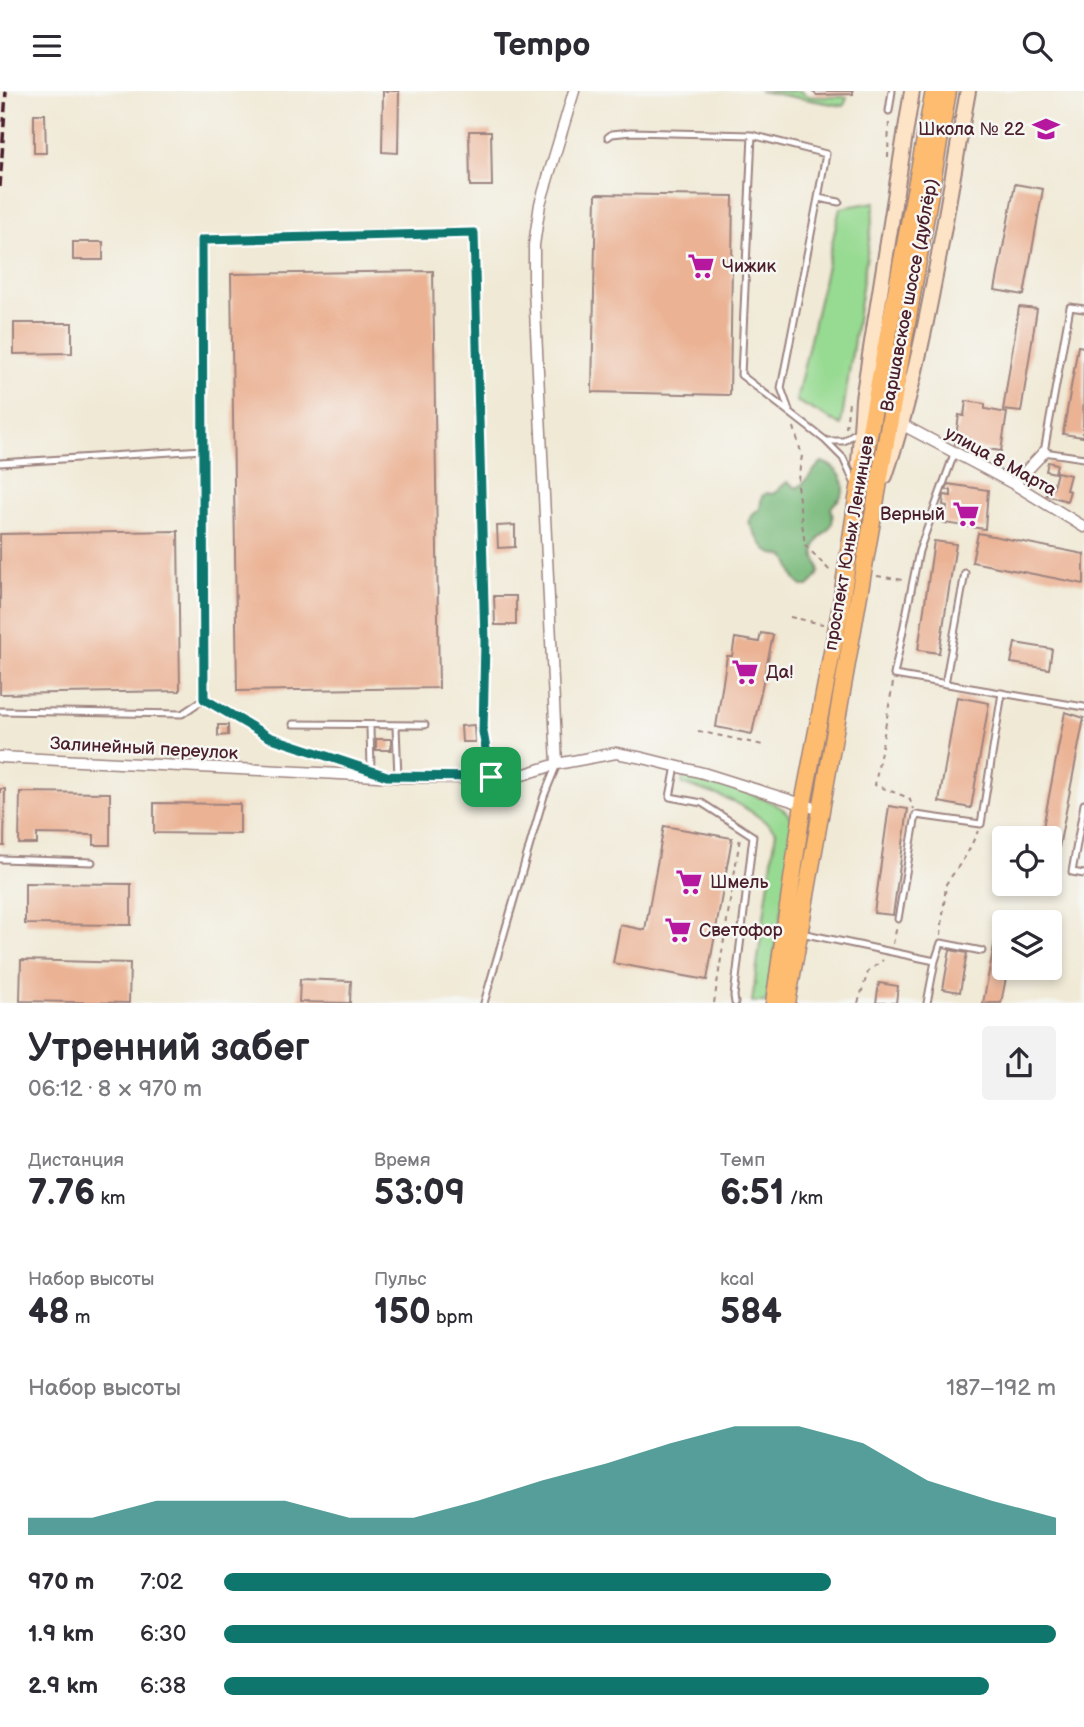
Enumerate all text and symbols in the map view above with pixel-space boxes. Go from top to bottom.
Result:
text: Tempo [494,26,591,65]
icon: menu [28,27,66,65]
icon: search [1018,27,1056,65]
school or university icon: Школа № 22 [1031,114,1061,144]
place label: Школа № 22 [918,119,1025,140]
street label: Варшавское шоссе (дублёр) [877,177,942,413]
supermarket icon: Чижик [686,251,716,281]
place label: Чижик [722,256,777,277]
street label: улица 8 Марта [941,422,1060,501]
street label: проспект Юных Ленинцев [820,433,879,652]
supermarket icon: Верный [951,499,981,529]
place label: Верный [880,504,945,525]
supermarket icon: Да! [730,657,760,687]
place label: Да! [766,662,793,683]
street label: Залинейный переулок [49,733,239,764]
pin [461,747,521,807]
icon: arrive [472,758,510,796]
map controls [992,826,1062,980]
button: locate [992,826,1062,896]
supermarket icon: Шмель [674,867,704,897]
place label: Шмель [710,872,769,893]
button: layers [992,910,1062,980]
supermarket icon: Светофор [663,915,693,945]
place label: Светофор [699,920,783,941]
text: Утренний забег [28,1026,310,1071]
button: share [982,1026,1056,1100]
text: 06:12 · 8 × 970 m [28,1075,202,1103]
text: Дистанция [28,1149,124,1172]
text: Время [374,1149,430,1172]
text: Темп [720,1149,765,1172]
text: 7.76 [28,1172,95,1215]
text: 53:09 [374,1172,465,1215]
text: 6:51 [720,1172,785,1215]
text: km [95,1187,125,1210]
text: /km [785,1187,823,1210]
text: Набор высоты [28,1268,154,1291]
text: Пульс [374,1268,427,1291]
text: kcal [720,1268,754,1291]
text: 48 [28,1291,70,1334]
text: 150 [374,1291,431,1334]
text: 584 [720,1291,782,1334]
text: m [70,1306,91,1329]
text: bpm [431,1306,473,1329]
text: Набор высоты [28,1374,181,1402]
text: 187–192 m [946,1374,1056,1402]
text: 970 m [28,1568,94,1596]
text: 7:02 [140,1568,183,1596]
text: 1.9 km [28,1620,94,1648]
text: 6:30 [140,1620,186,1648]
text: 2.9 km [28,1672,98,1700]
text: 6:38 [140,1672,186,1700]

